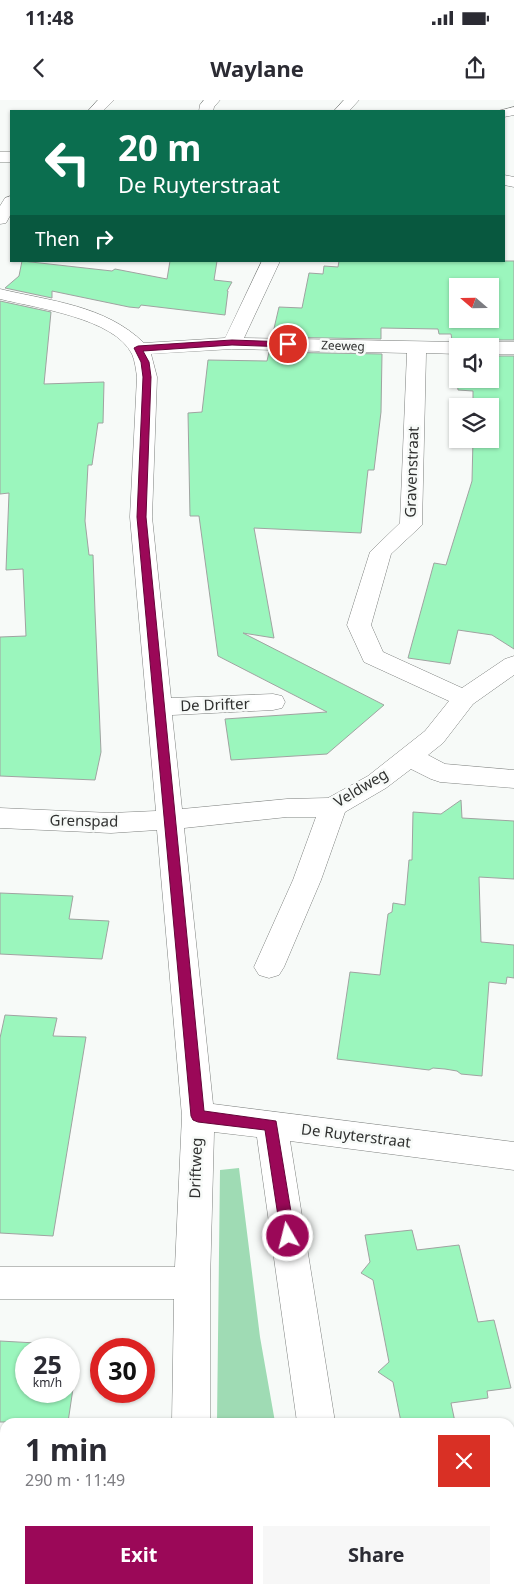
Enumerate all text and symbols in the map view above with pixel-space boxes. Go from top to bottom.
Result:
text: 11:48 [25,5,74,31]
text: Waylane [210,53,304,83]
icon: back [25,54,53,82]
icon: share [461,54,489,82]
text: 20 m [118,124,201,171]
icon: left [35,130,100,195]
text: De Ruyterstraat [118,169,280,199]
icon: right [90,225,118,253]
text: Then [35,226,80,252]
north arrow [449,278,499,328]
map controls [449,278,499,448]
pin [267,323,309,365]
icon: arrive [274,330,302,358]
street label: Zeeweg [321,336,365,355]
button: sound [449,338,499,388]
button: layers [449,398,499,448]
street label: Gravenstraat [399,425,423,518]
street label: De Drifter [180,693,250,715]
street label: Veldweg [330,763,391,811]
street label: Grenspad [50,809,118,831]
street label: De Ruyterstraat [300,1118,413,1152]
street label: Driftweg [184,1137,206,1199]
position arrow [261,1209,313,1261]
speed limit sign: 30 [90,1338,155,1403]
text: 25 [33,1347,62,1381]
text: km/h [33,1374,62,1391]
text: 1 min [25,1429,108,1470]
button: close [438,1435,490,1487]
text: 290 m · 11:49 [25,1469,125,1491]
button: Exit [25,1526,253,1584]
button: Share [263,1526,490,1584]

